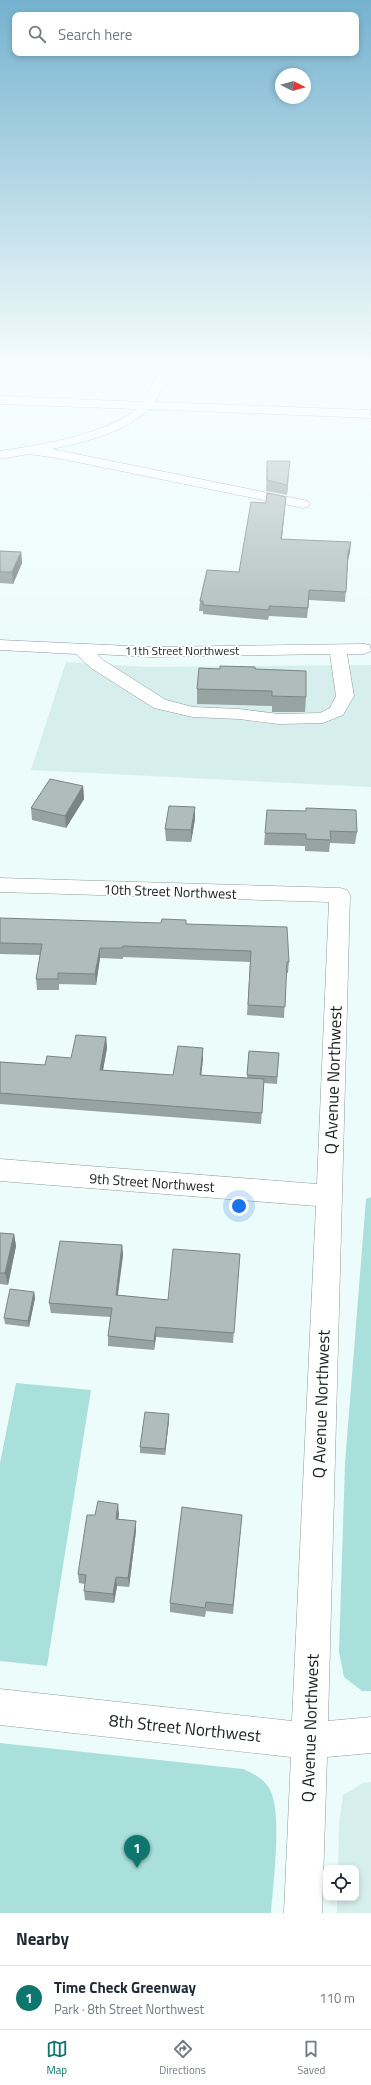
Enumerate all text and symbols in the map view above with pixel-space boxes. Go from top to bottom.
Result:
search box [12,12,359,56]
icon: search [26,23,48,45]
text: Search here [58,23,132,46]
north arrow [275,68,311,104]
street label: 11th Street Northwest [125,641,240,660]
street label: 10th Street Northwest [103,878,237,904]
street label: Q Avenue Northwest [317,1005,349,1155]
street label: 9th Street Northwest [89,1167,215,1197]
your location [229,1196,249,1216]
street label: Q Avenue Northwest [305,1329,337,1479]
street label: Q Avenue Northwest [294,1653,326,1803]
street label: 8th Street Northwest [108,1707,262,1749]
pin: 1 [124,1835,150,1868]
map controls [323,1865,359,1901]
button: locate [323,1865,359,1901]
text: Nearby [16,1926,69,1952]
text: Time Check Greenway [54,1976,196,1999]
text: 1 [25,1988,33,2008]
text: 110 m [319,1988,355,2008]
text: Park · 8th Street Northwest [54,1999,204,2019]
tab: Map [46,2038,68,2078]
tab: Directions [159,2038,206,2078]
tab: Saved [297,2038,325,2078]

